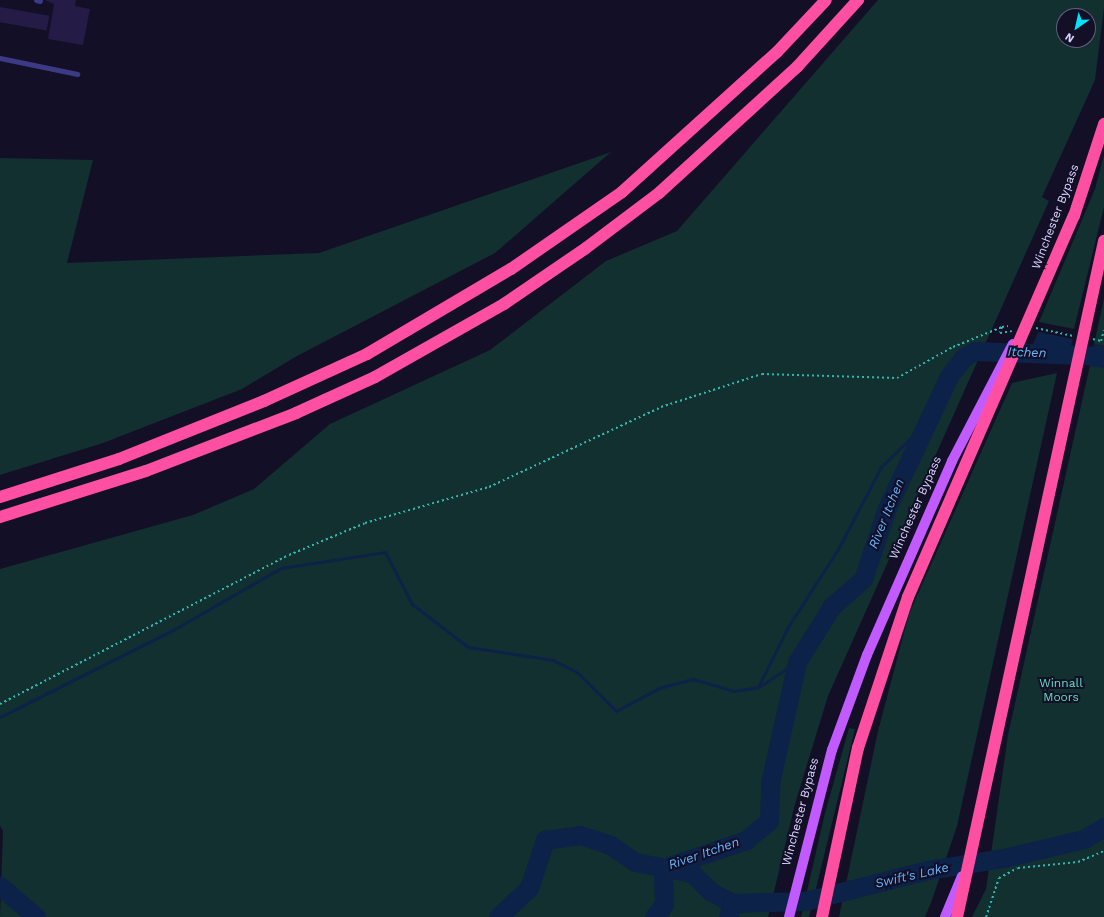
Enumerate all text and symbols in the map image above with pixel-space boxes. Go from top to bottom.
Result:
north arrow [1056,8,1096,48]
text: N [1063,30,1077,45]
street label: Winchester Bypass [1029,162,1083,272]
water label: Itchen [1007,345,1047,361]
street label: Winchester Bypass [887,454,945,562]
water label: River Itchen [866,477,908,551]
park label: Winnall Moors [1039,677,1083,705]
street label: Winchester Bypass [780,756,822,868]
water label: River Itchen [666,835,742,873]
water label: Swift's Lake [874,860,950,892]

